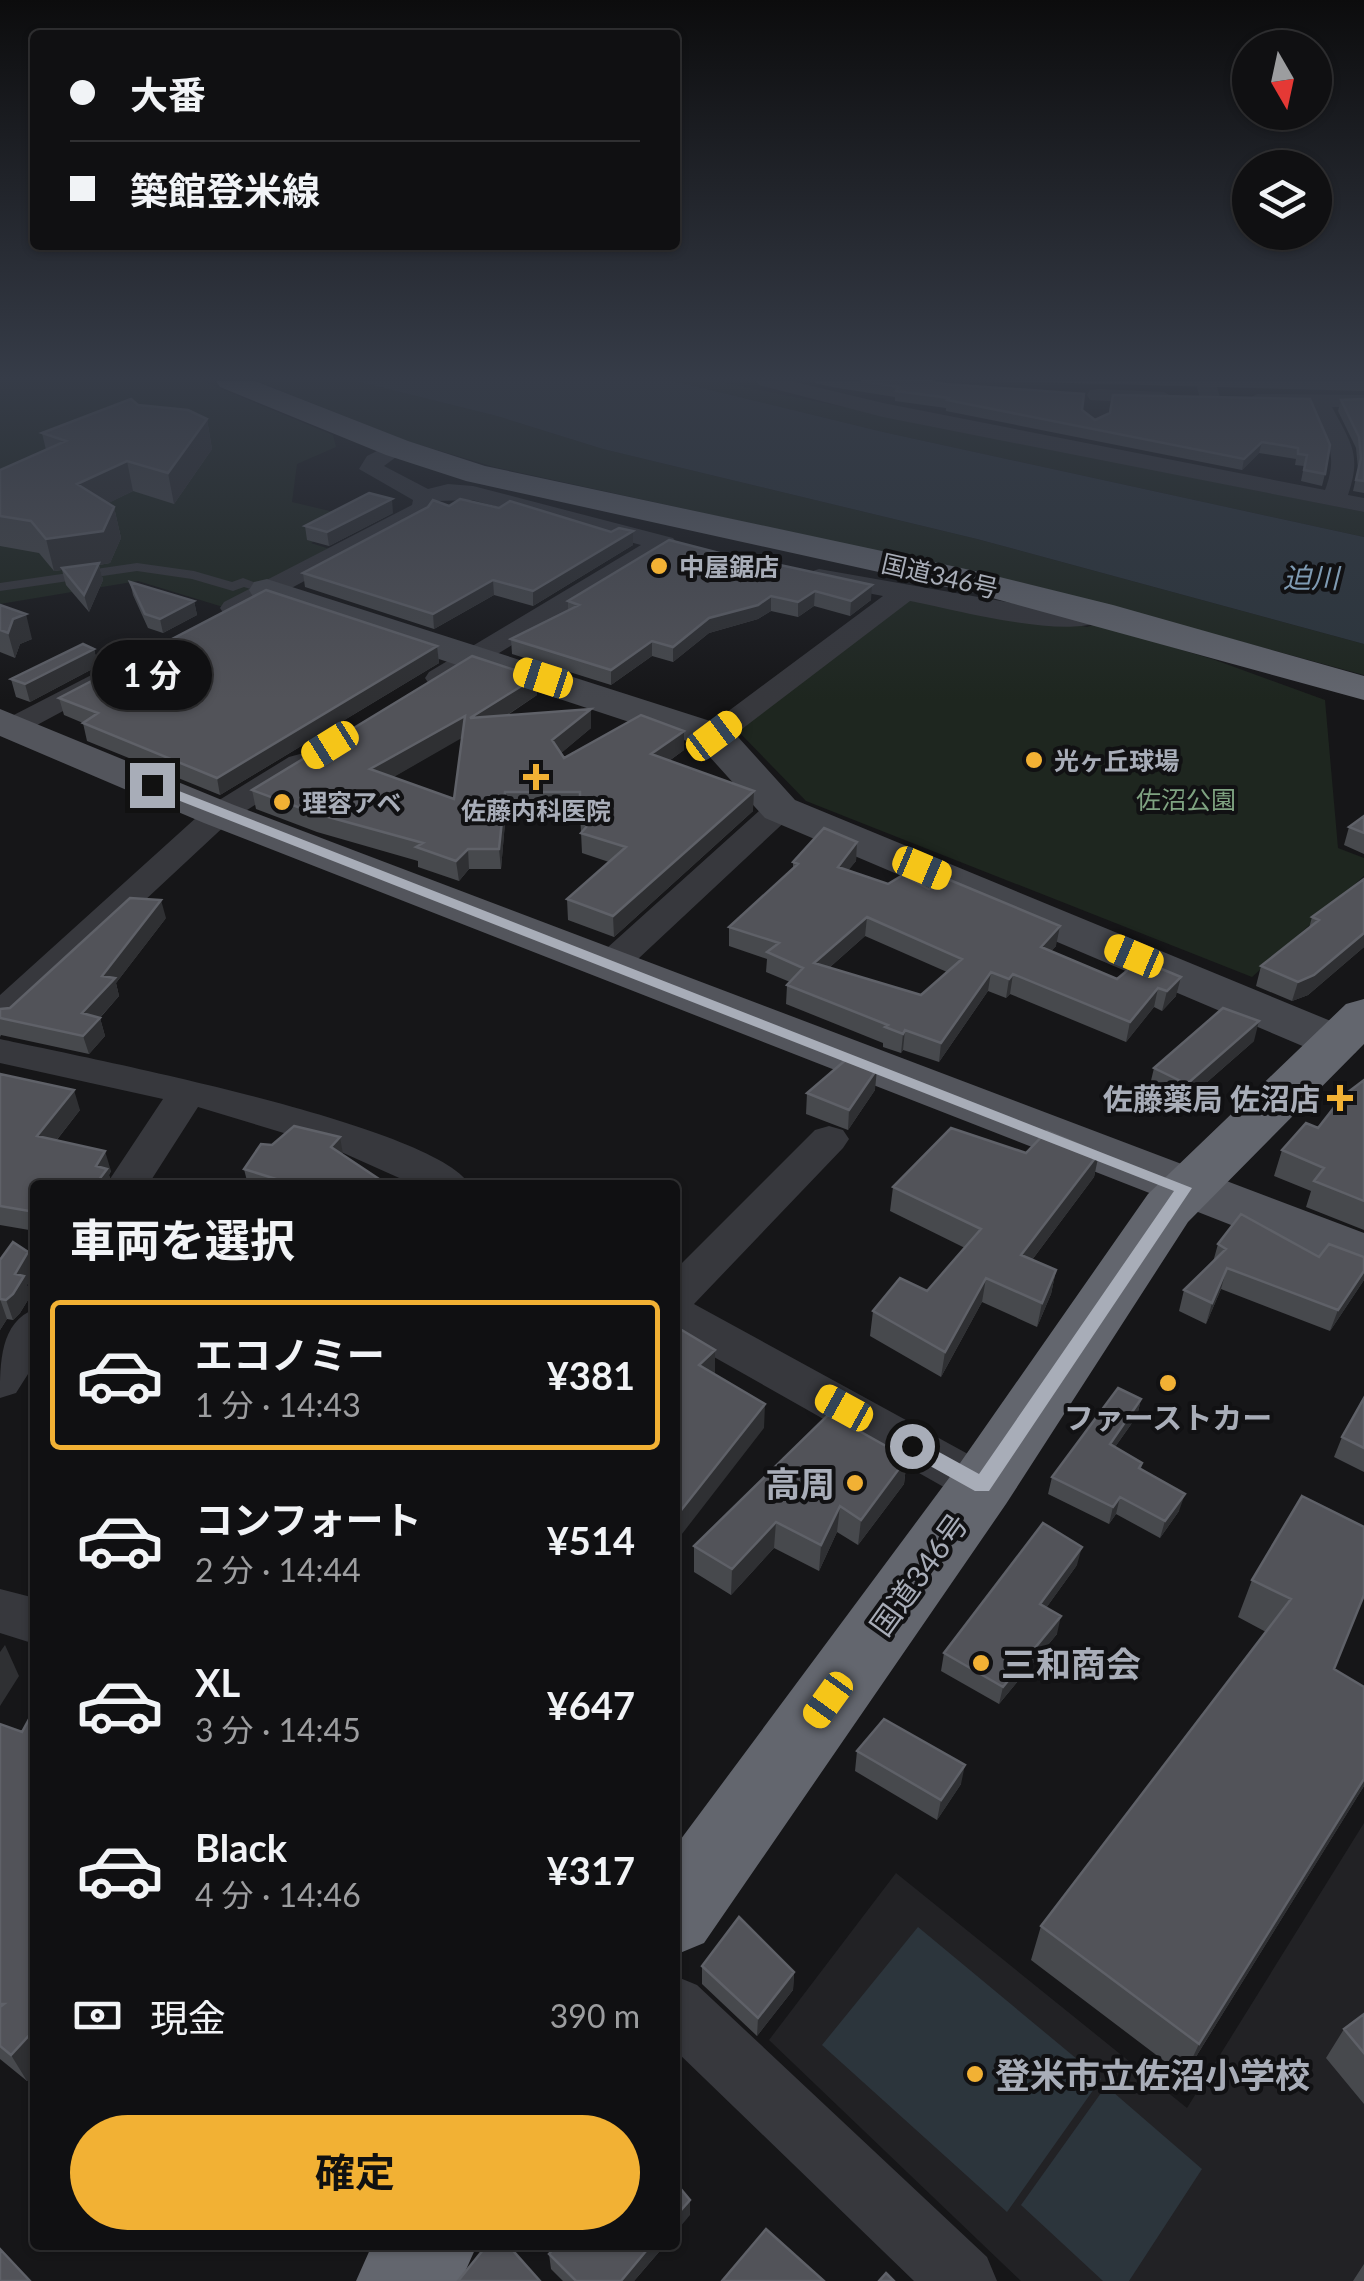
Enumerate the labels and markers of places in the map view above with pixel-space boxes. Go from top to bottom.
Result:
place label: 中屋鋸店 [679,551,779,581]
marker: 中屋鋸店 [648,555,670,577]
place label: 光ヶ丘球場 [1054,745,1179,775]
marker: 光ヶ丘球場 [1023,749,1045,771]
marker: 佐藤内科医院 [523,764,549,790]
place label: 理容アベ [302,787,402,817]
marker: 理容アベ [271,791,293,813]
place label: 佐藤内科医院 [461,795,611,825]
place label: 佐藤薬局 佐沼店 [1103,1080,1320,1116]
marker: 佐藤薬局 佐沼店 [1329,1087,1351,1109]
marker: ファーストカー [1157,1372,1179,1394]
place label: ファーストカー [1064,1399,1272,1435]
place label: 高周 [765,1462,835,1504]
marker: 高周 [844,1472,866,1494]
place label: 三和商会 [1001,1642,1141,1684]
marker: 三和商会 [970,1652,992,1674]
place label: 登米市立佐沼小学校 [995,2053,1310,2095]
marker: 登米市立佐沼小学校 [964,2063,986,2085]

